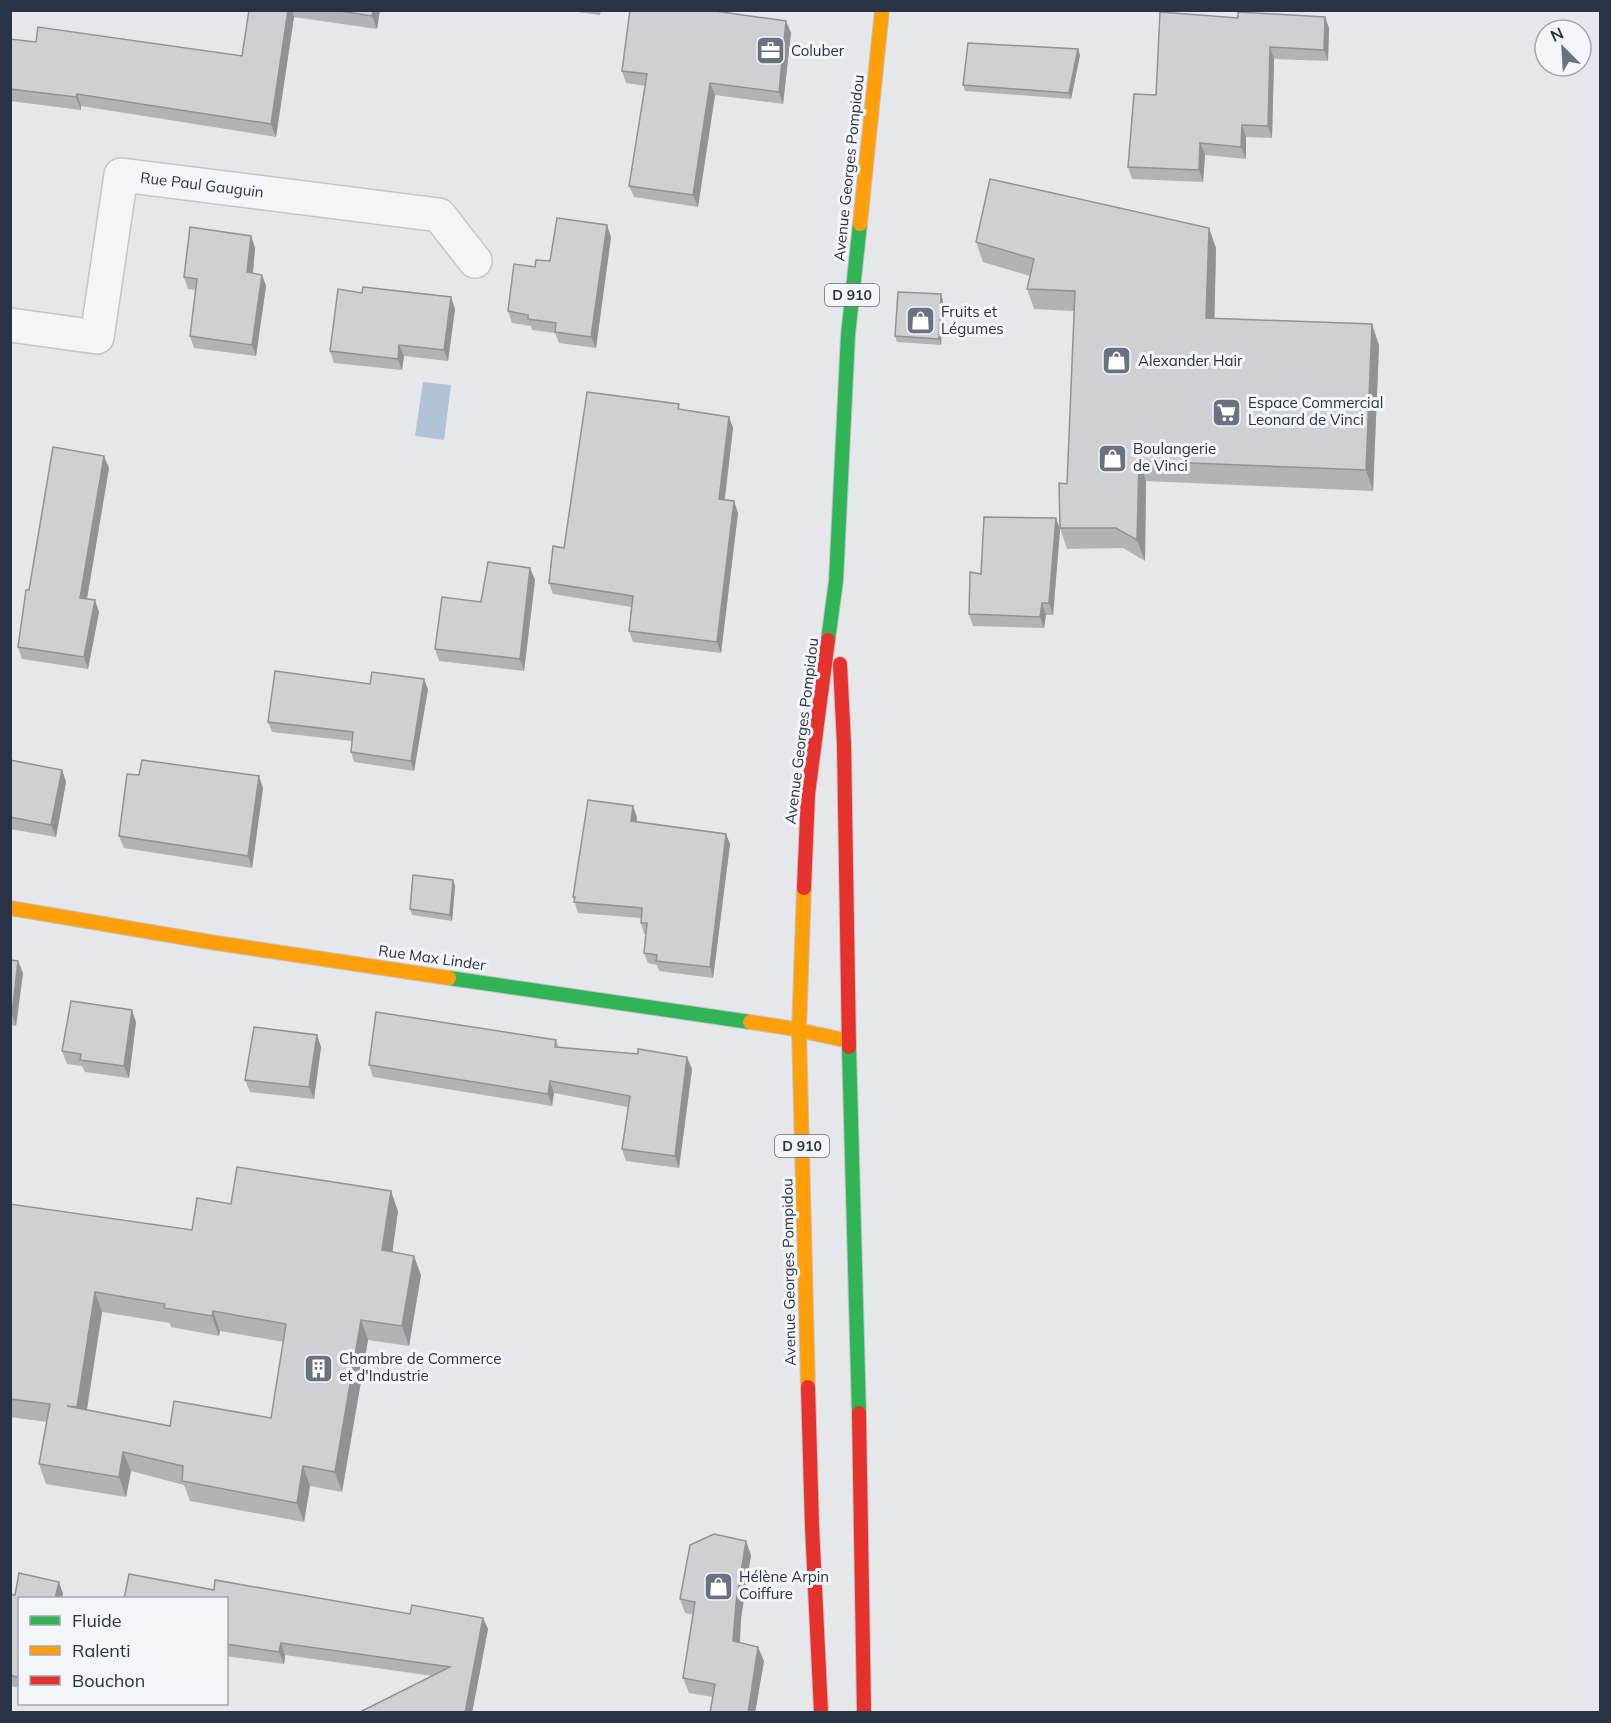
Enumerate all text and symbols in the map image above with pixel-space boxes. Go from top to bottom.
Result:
north arrow [1533,18,1593,78]
text: N [1547,23,1566,46]
office icon: Coluber [754,35,786,67]
place label: Coluber [791,41,845,60]
street label: Avenue Georges Pompidou [829,74,868,262]
street label: Rue Paul Gauguin [139,167,265,202]
road number: D 910 [825,284,879,306]
place label: Fruits et Légumes [941,302,1004,338]
shop icon: Fruits et Légumes [904,305,936,337]
shop icon: Alexander Hair [1101,345,1133,377]
place label: Alexander Hair [1138,351,1243,370]
place label: Espace Commercial Leonard de Vinci [1248,393,1383,429]
supermarket icon: Espace Commercial Leonard de Vinci [1211,396,1243,428]
place label: Boulangerie de Vinci [1133,439,1216,475]
shop icon: Boulangerie de Vinci [1096,442,1128,474]
street label: Avenue Georges Pompidou [781,637,822,825]
street label: Rue Max Linder [377,941,487,975]
road number: D 910 [775,1135,829,1157]
street label: Avenue Georges Pompidou [777,1178,800,1366]
place label: Chambre de Commerce et d'Industrie [339,1349,501,1385]
building icon: Chambre de Commerce et d'Industrie [302,1352,334,1384]
place label: Hélène Arpin Coiffure [739,1567,829,1603]
shop icon: Hélène Arpin Coiffure [702,1570,734,1602]
legend [18,1597,228,1705]
text: Fluide [72,1609,122,1632]
text: Ralenti [72,1639,130,1662]
text: Bouchon [72,1669,145,1692]

